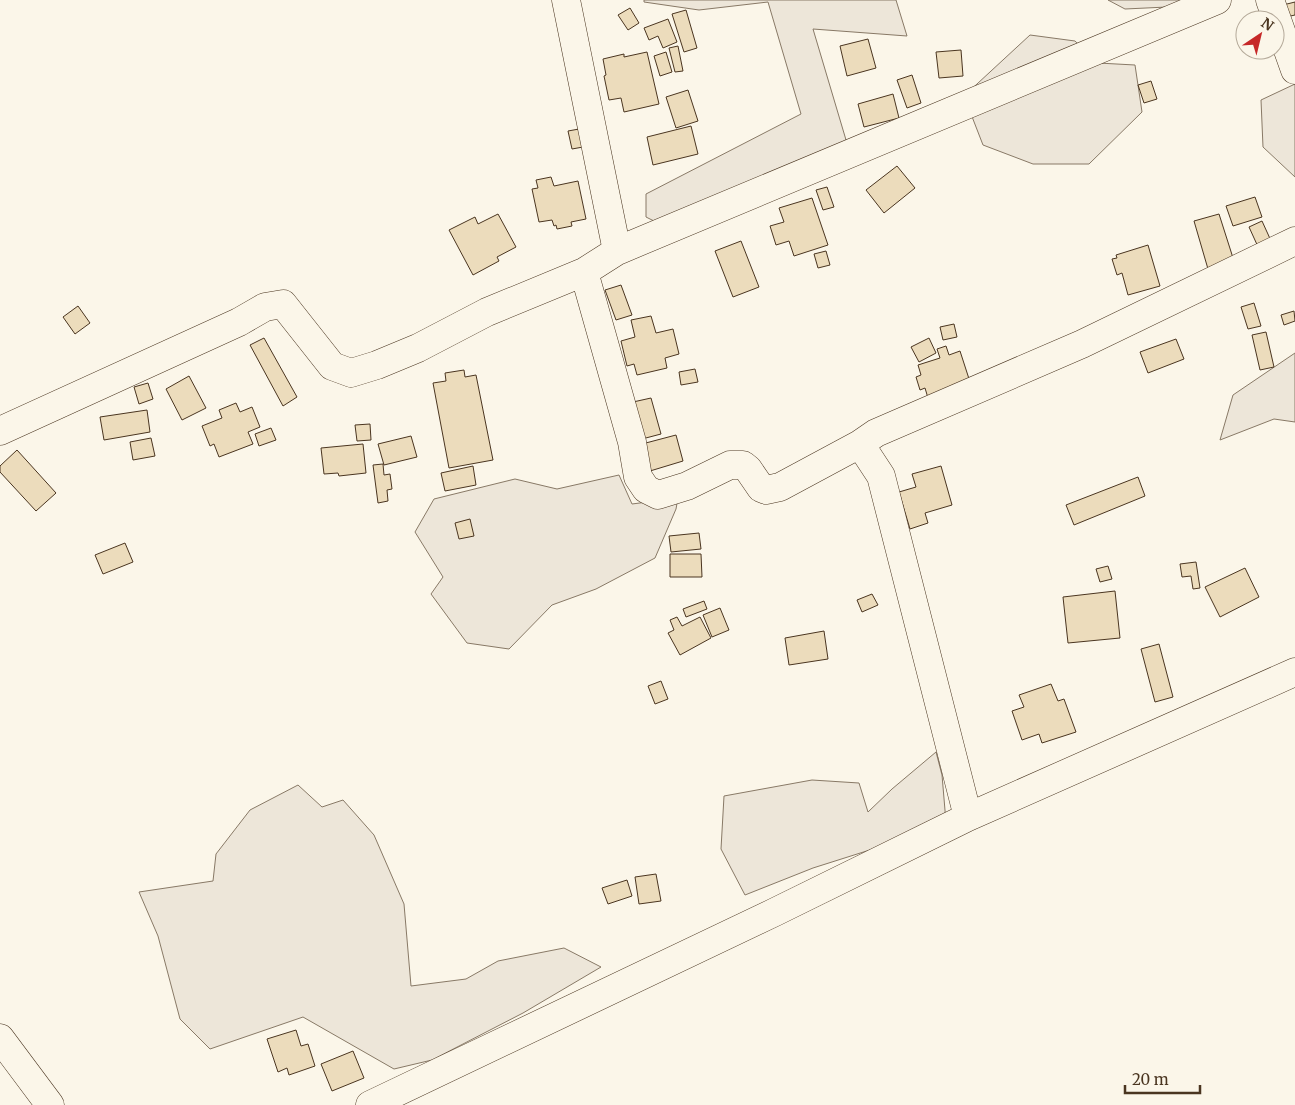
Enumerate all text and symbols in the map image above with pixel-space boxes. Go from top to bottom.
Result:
north arrow [1235,10,1285,60]
text: N [1258,14,1277,35]
scale bar [1125,1062,1200,1094]
text: 20 m [1132,1070,1169,1089]

